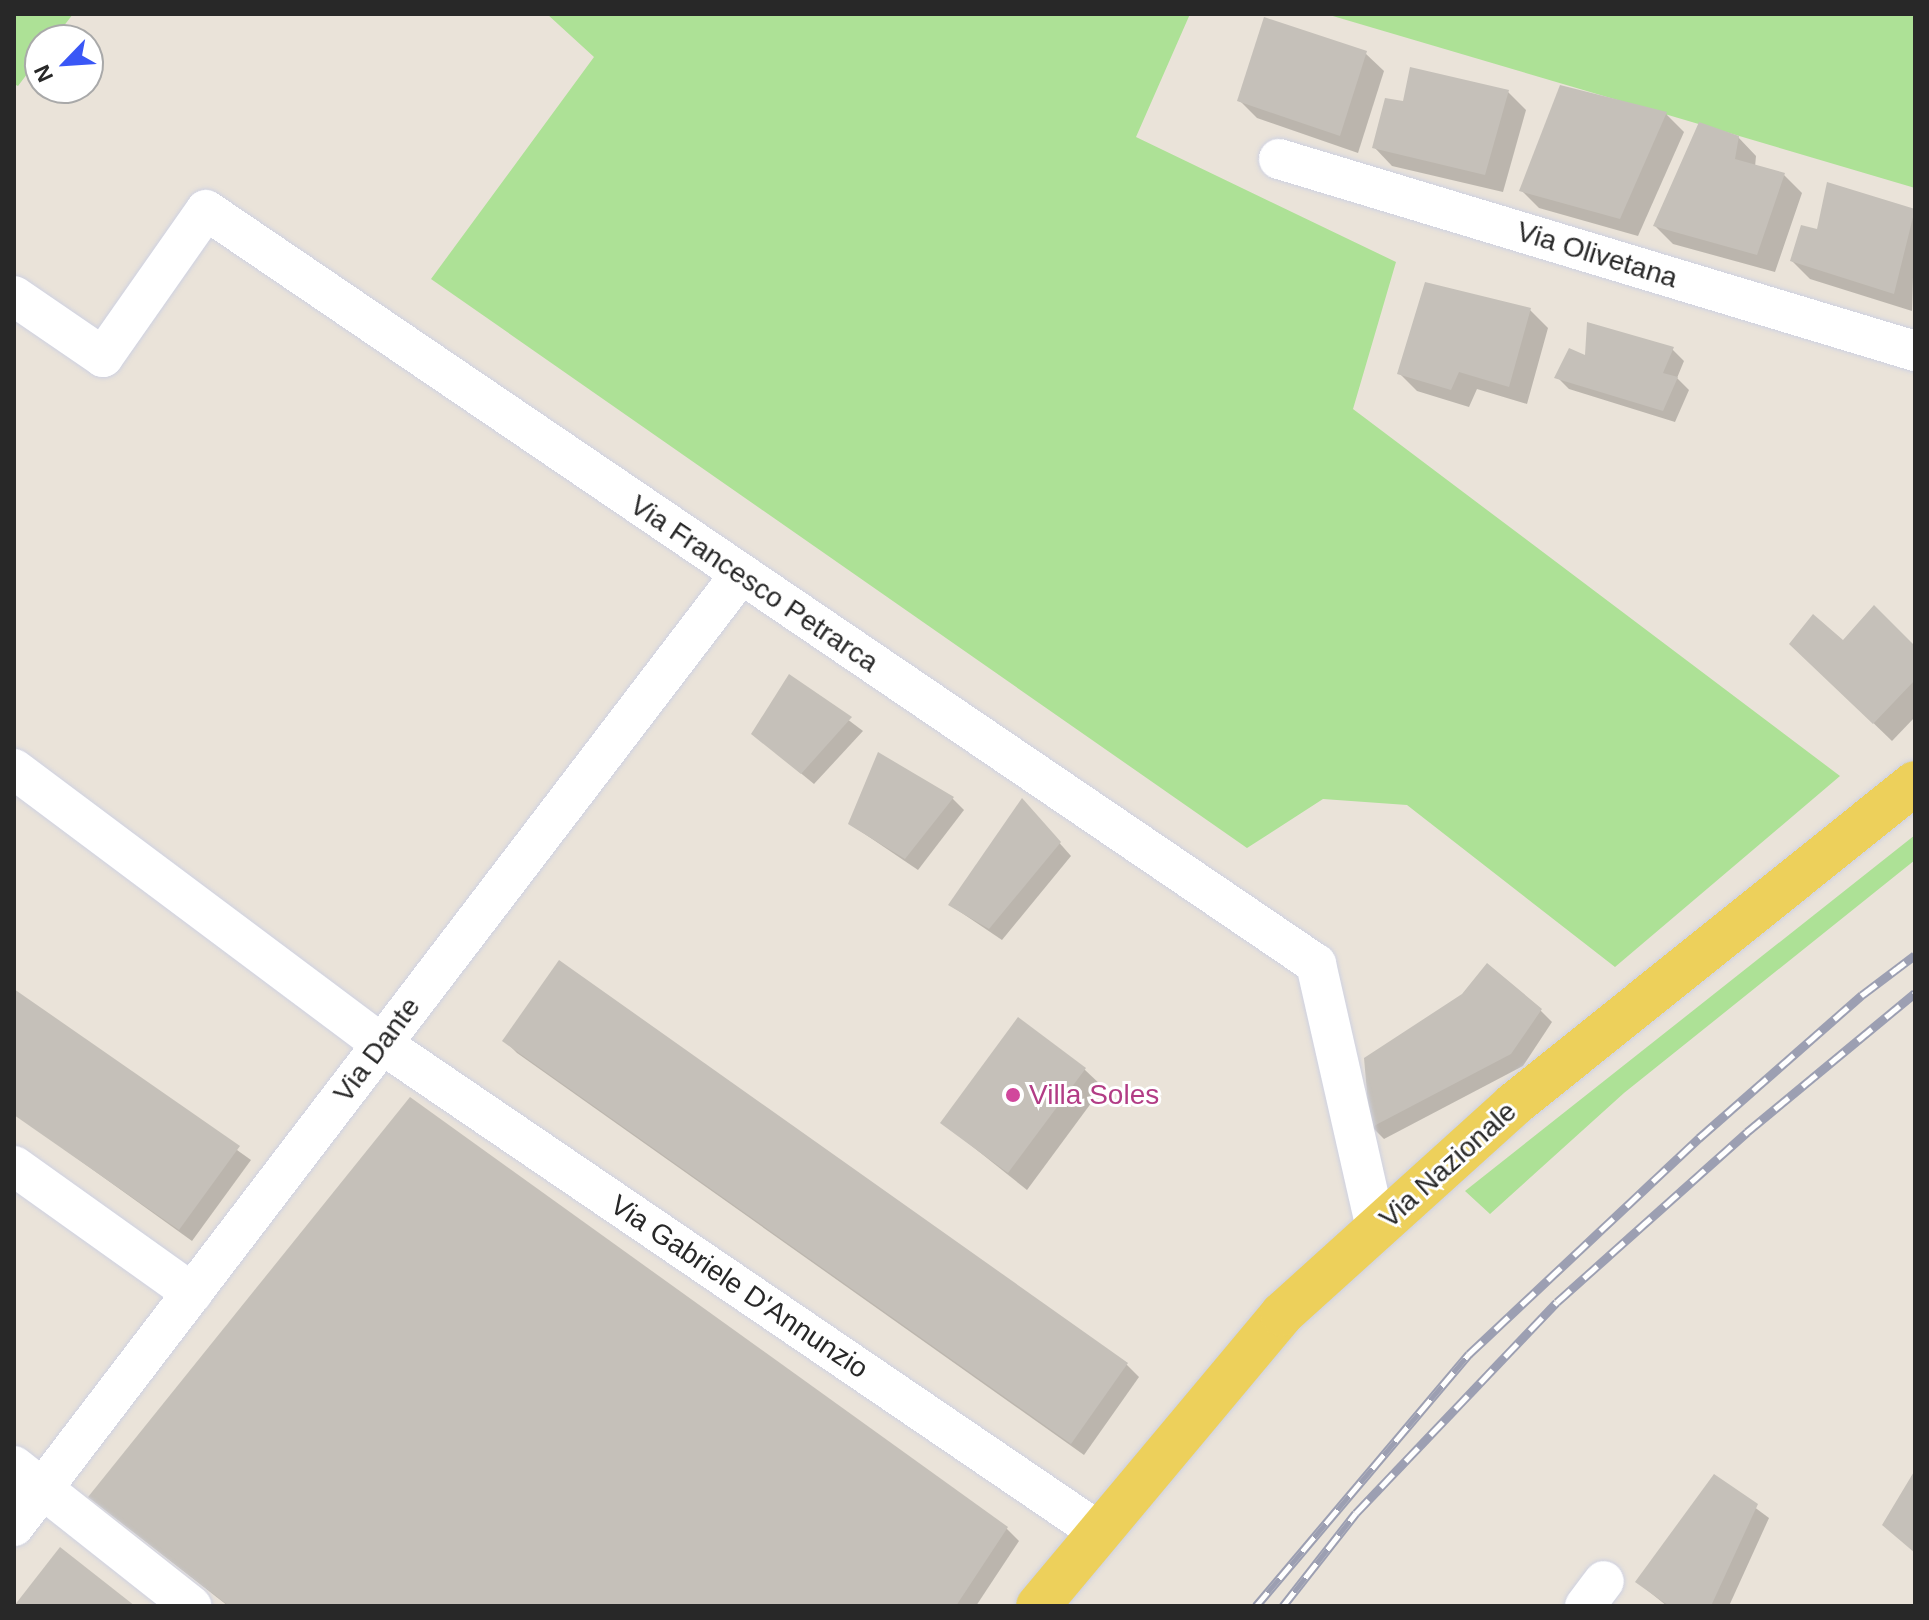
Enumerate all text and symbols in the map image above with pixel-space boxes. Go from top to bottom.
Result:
north arrow [24,24,104,104]
text: N [29,61,58,86]
street label: Via Olivetana [1513,215,1681,295]
street label: Via Francesco Petrarca [624,488,884,680]
street label: Via Dante [327,991,427,1109]
place label: Villa Soles [1029,1078,1159,1112]
marker: Villa Soles [1004,1086,1022,1104]
street label: Via Nazionale [1373,1095,1523,1235]
street label: Via Gabriele D'Annunzio [604,1188,874,1386]

